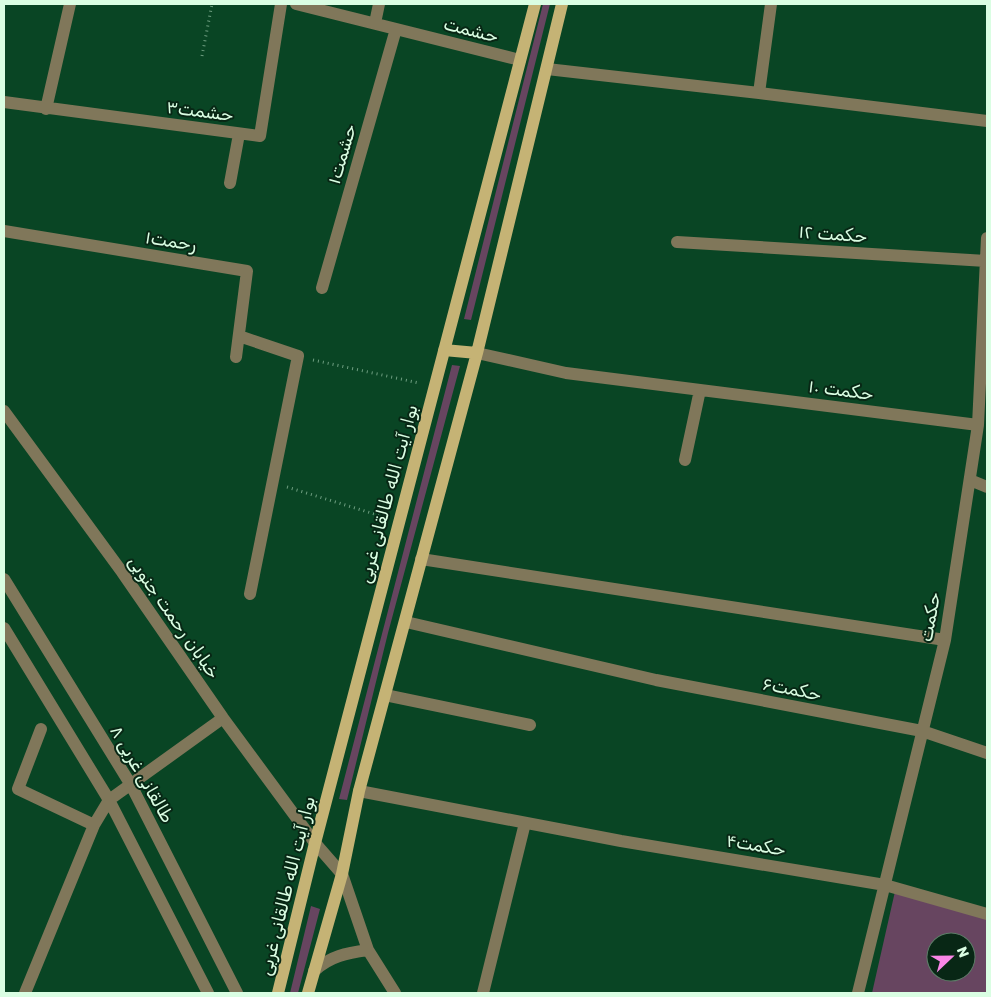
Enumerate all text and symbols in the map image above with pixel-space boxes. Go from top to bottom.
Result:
street label: حشمت [441,13,501,47]
street label: حشمت۳ [165,96,235,126]
street label: حشمت۱ [323,121,361,187]
street label: حکمت ۱۲ [798,221,868,247]
street label: رحمت۱ [144,226,198,256]
street label: حکمت ۱۰ [807,375,875,405]
street label: بوار آیت الله طالقانی غربی [354,402,422,586]
street label: خیابان رحمت جنوبی [123,551,225,683]
street label: حکمت [915,590,945,644]
street label: حکمت۶ [761,673,823,705]
street label: طالقانی غربی ۸ [105,721,179,827]
street label: بوار آیت الله طالقانی غربی [254,794,320,978]
street label: حکمت۴ [725,829,787,861]
north arrow [926,932,976,982]
text: N [953,944,972,960]

